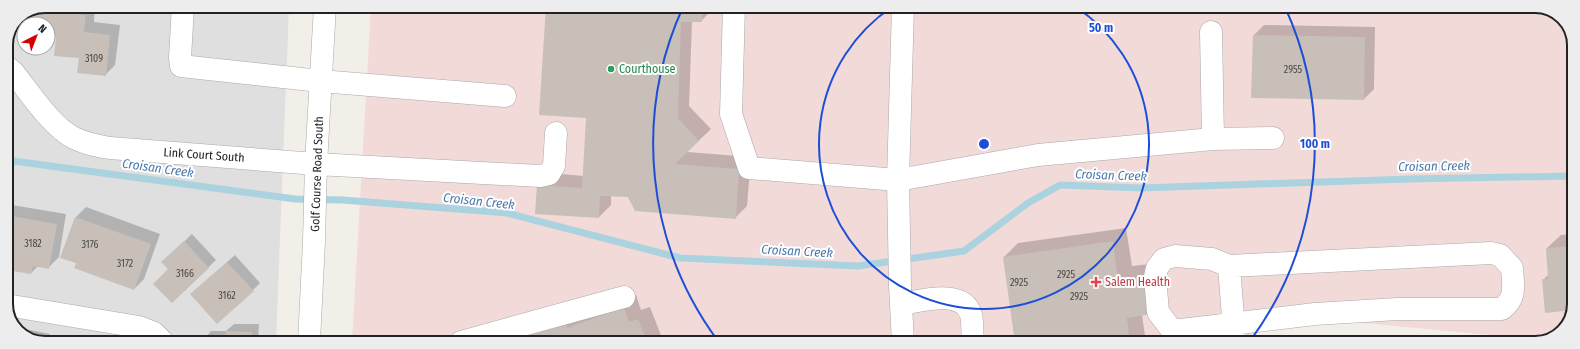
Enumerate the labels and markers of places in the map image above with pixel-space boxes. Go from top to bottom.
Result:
place label: Courthouse [619,62,676,76]
marker: Courthouse [606,64,616,74]
centre of rings [977,137,991,151]
place label: Salem Health [1105,275,1170,289]
marker: Salem Health [1090,276,1102,288]

